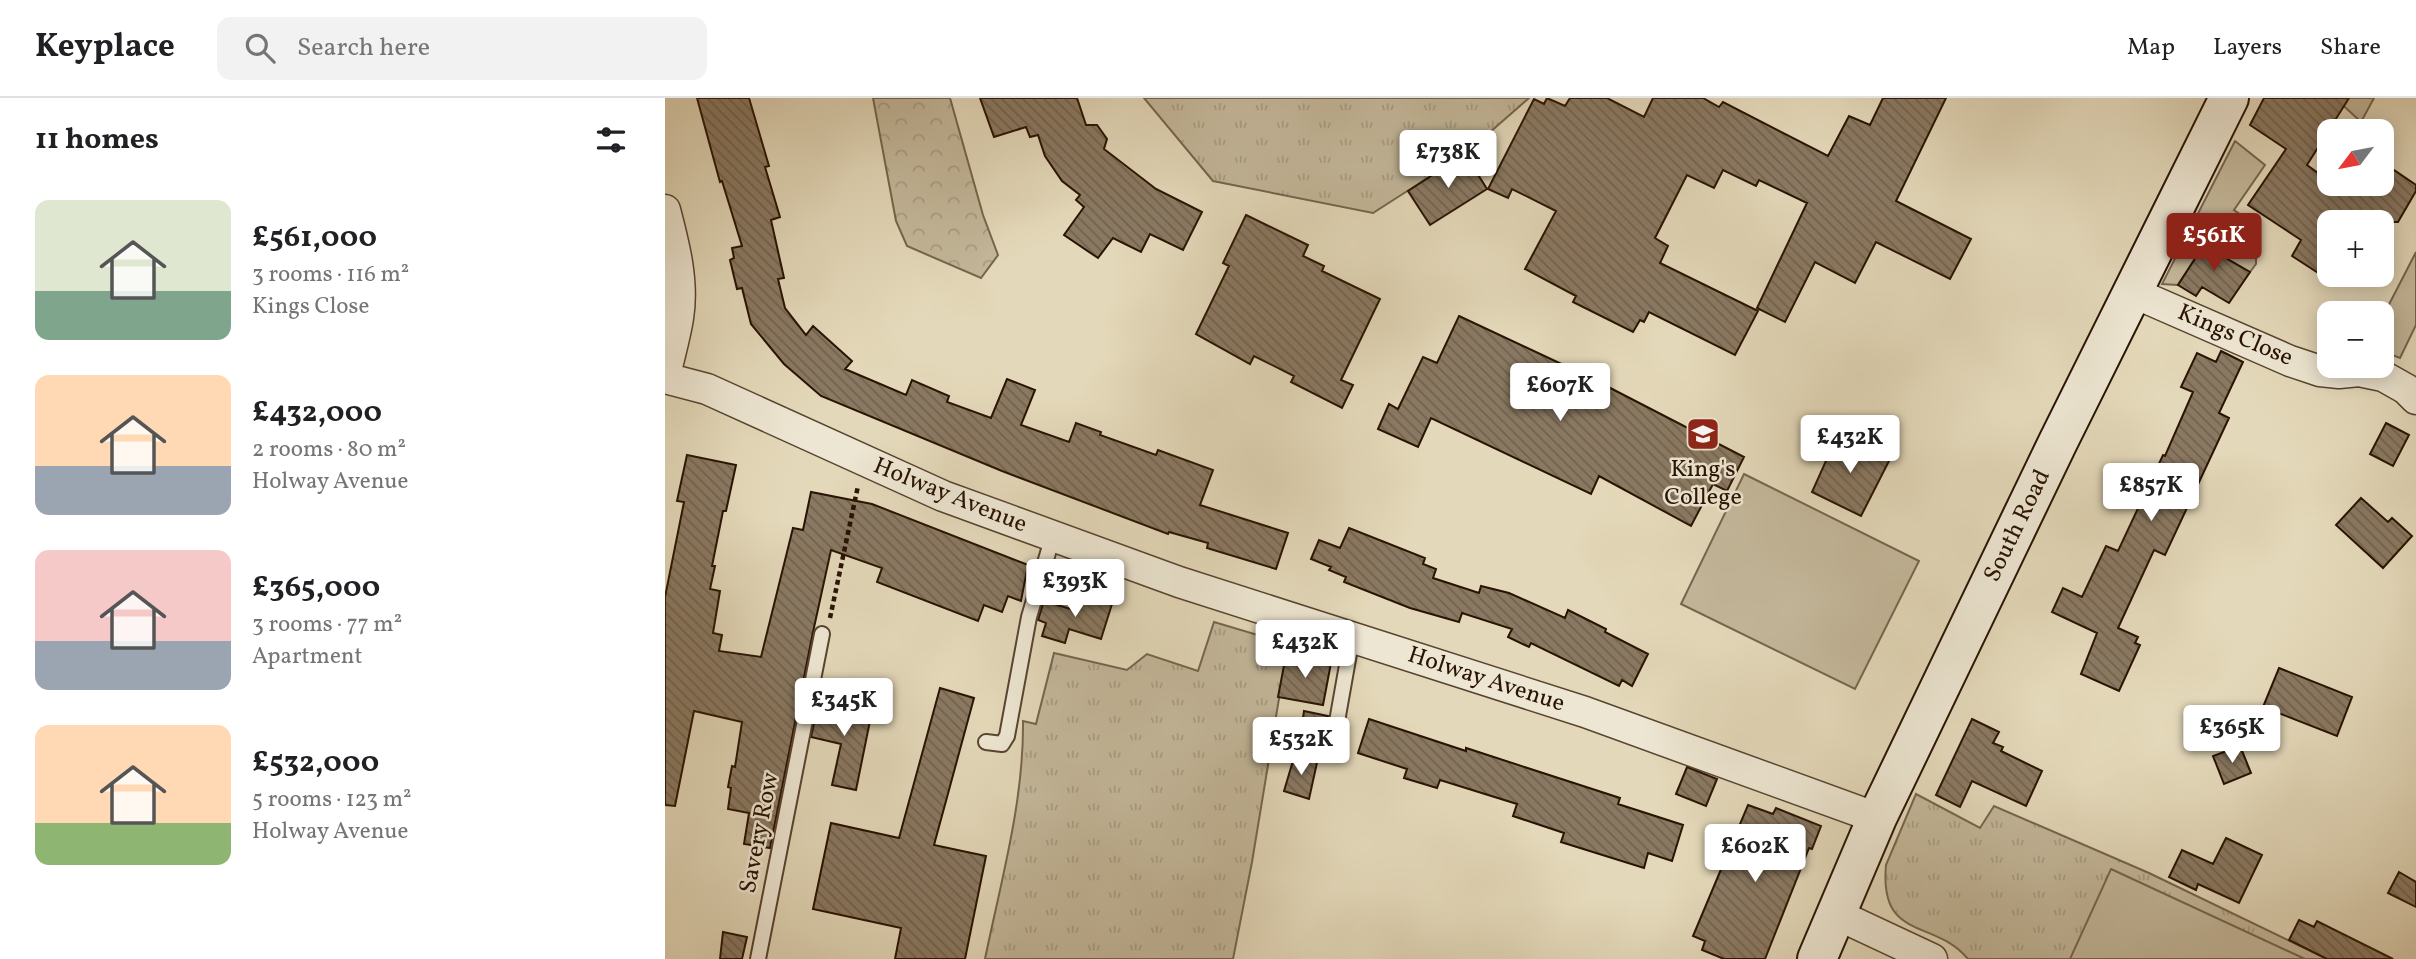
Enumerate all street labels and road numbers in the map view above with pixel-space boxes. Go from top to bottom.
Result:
street label: Kings Close [2172,296,2298,376]
street label: Holway Avenue [868,450,1032,542]
street label: South Road [1976,464,2060,588]
street label: Holway Avenue [1403,639,1569,721]
street label: Savery Row [732,769,788,896]

